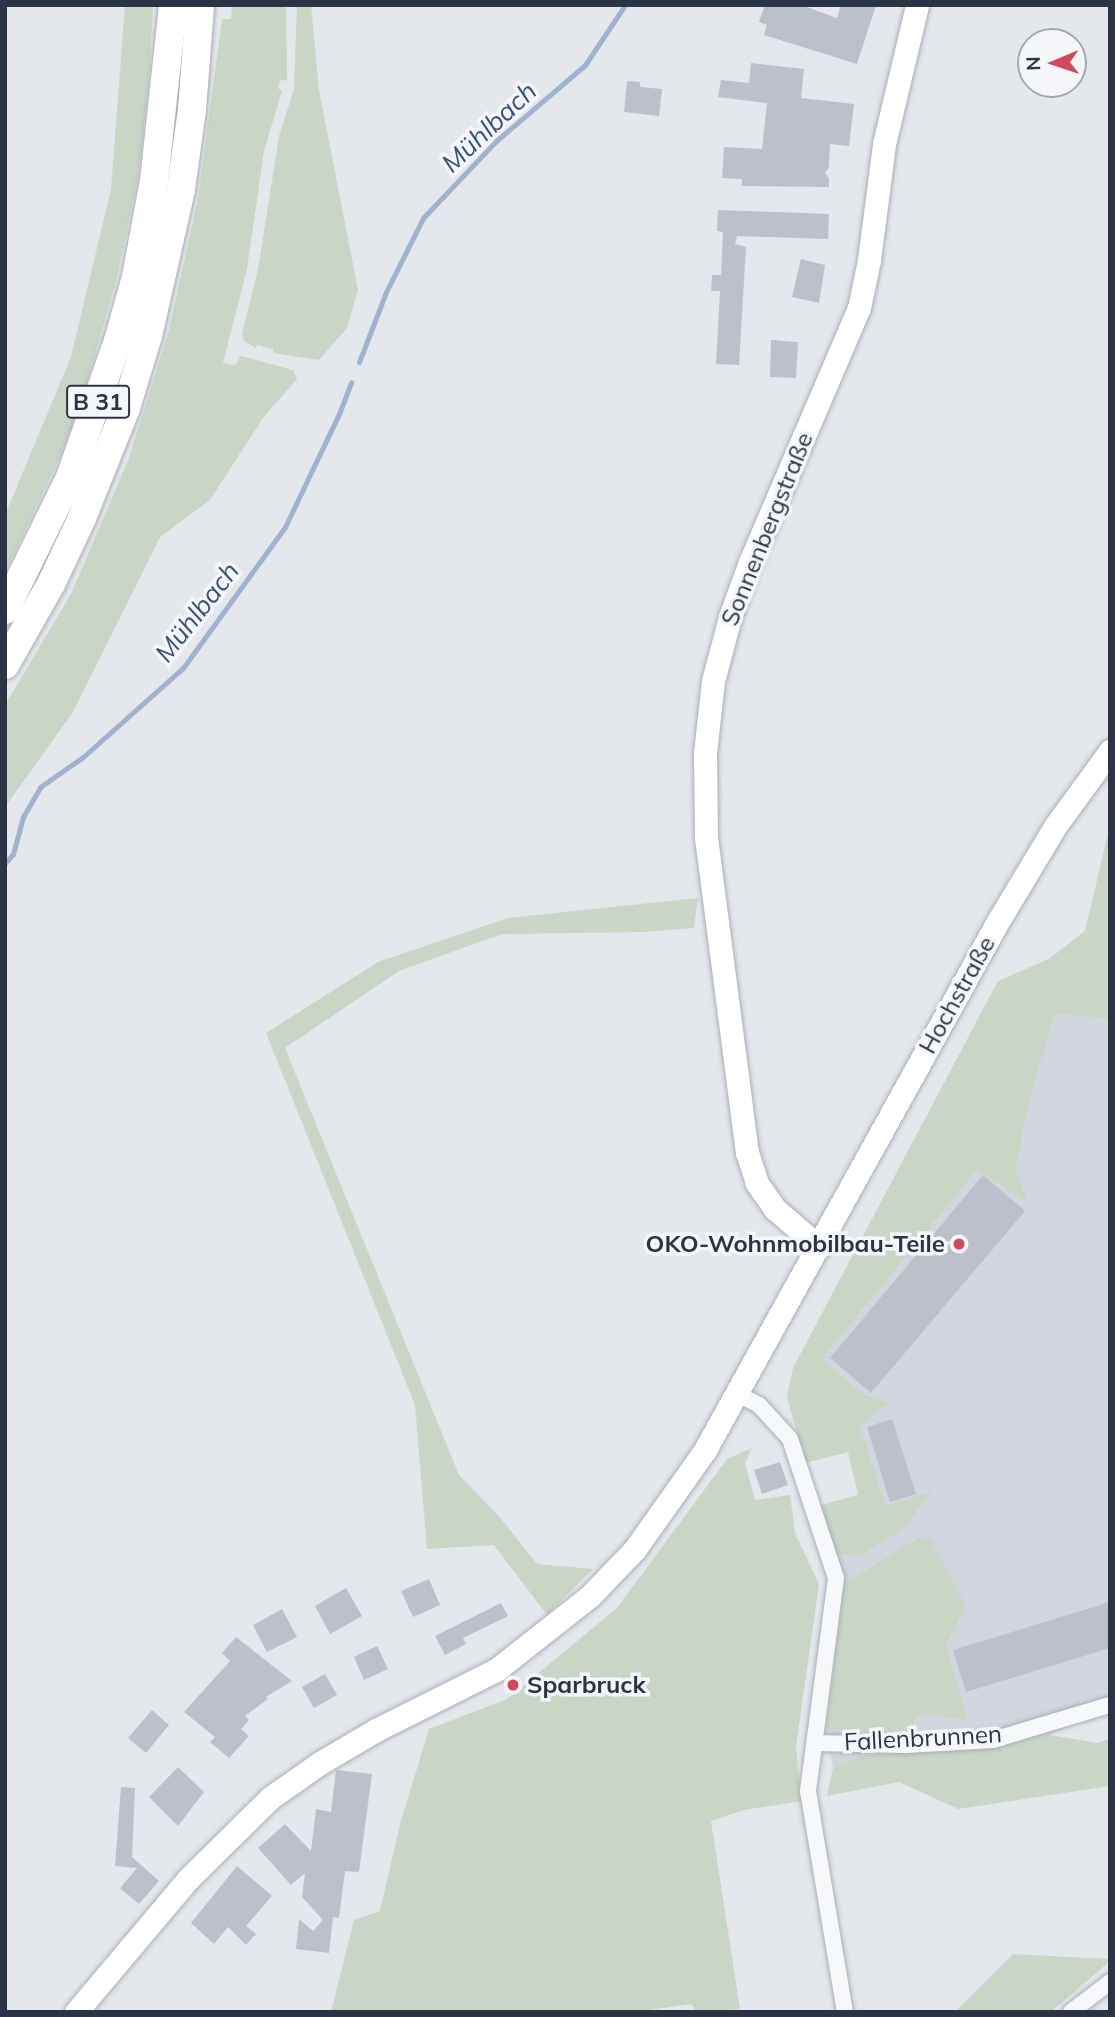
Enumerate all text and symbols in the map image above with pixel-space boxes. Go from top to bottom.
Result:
north arrow [1017,28,1087,98]
text: N [1021,56,1045,71]
water label: Mühlbach [435,75,543,179]
road number: B 31 [65,382,131,422]
street label: Sonnenbergstraße [715,428,819,630]
water label: Mühlbach [148,556,246,668]
street label: Hochstraße [913,931,1001,1059]
place label: OKO-Wohnmobilbau-Teile [646,1230,945,1258]
marker: OKO-Wohnmobilbau-Teile [951,1236,967,1252]
place label: Sparbruck [527,1671,646,1699]
marker: Sparbruck [505,1677,521,1693]
street label: Fallenbrunnen [843,1719,1003,1757]

